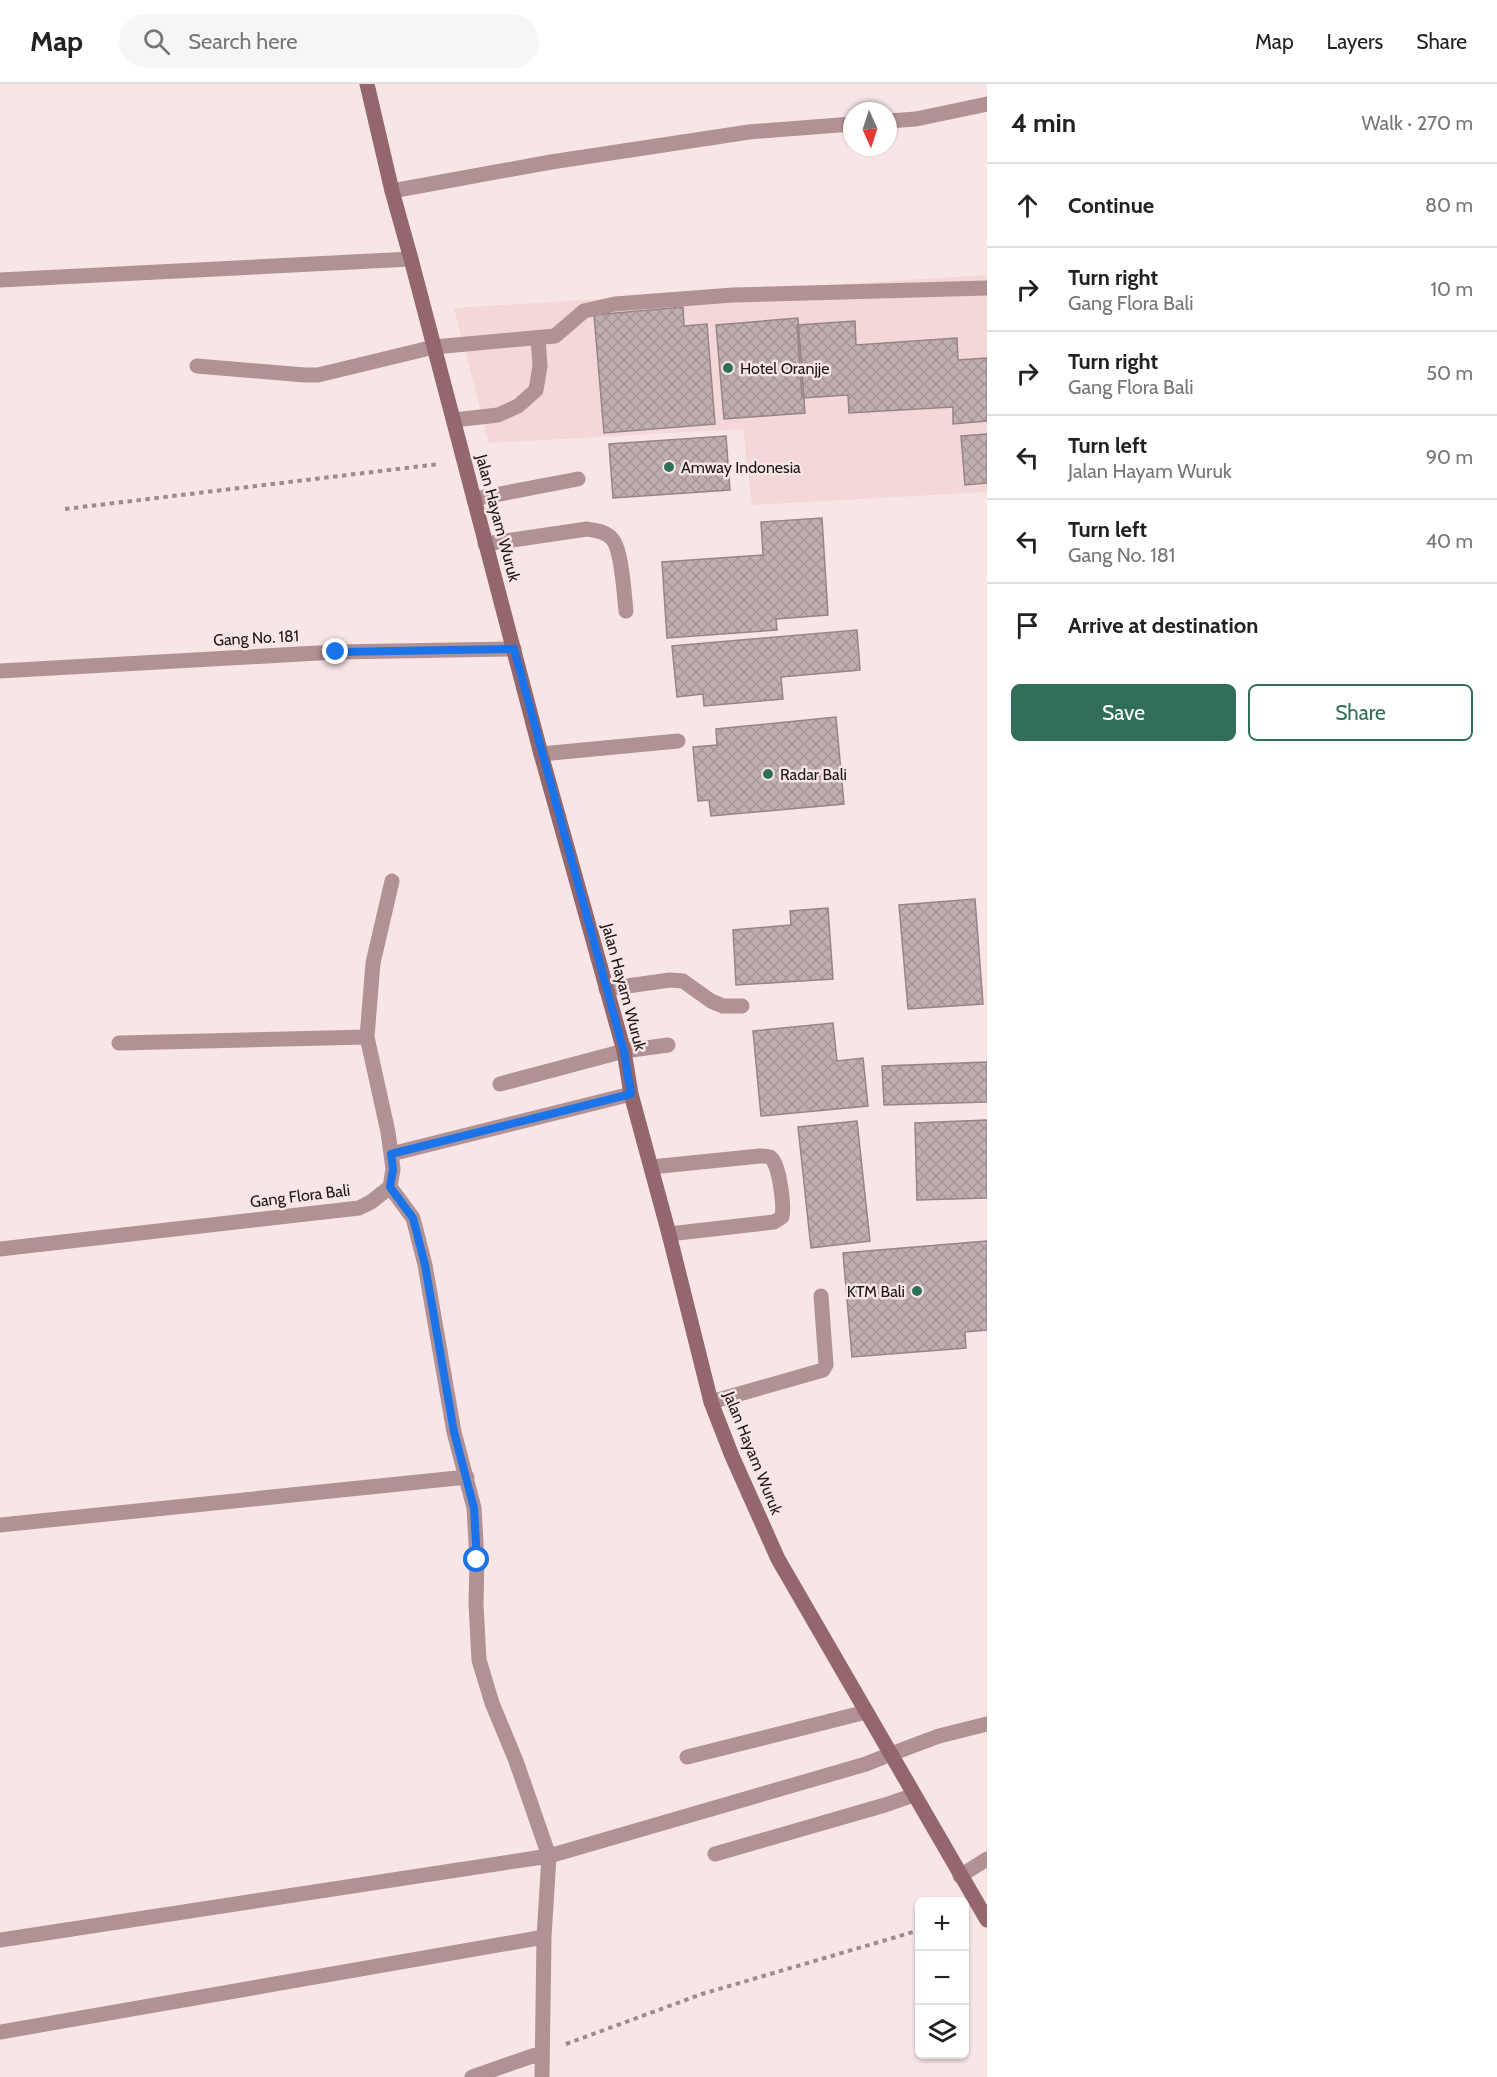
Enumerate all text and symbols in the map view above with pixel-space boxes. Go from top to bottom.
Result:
search box [119,14,539,68]
text: Map [30,24,83,58]
icon: search [140,25,173,58]
text: Search here [188,28,297,55]
text: Map [1255,29,1294,54]
text: Layers [1327,29,1383,54]
text: Share [1416,29,1467,54]
north arrow [843,102,897,156]
text: 4 min [1011,107,1076,139]
text: Walk · 270 m [1361,111,1473,135]
icon: ahead [1011,189,1044,222]
text: Continue [1068,192,1154,219]
text: 80 m [1425,193,1473,217]
text: Turn right [1068,264,1158,291]
icon: right [1011,273,1044,306]
text: 10 m [1430,277,1473,301]
text: Gang Flora Bali [1068,291,1194,315]
text: Turn right [1068,348,1158,375]
icon: right [1011,357,1044,390]
place label: Hotel Oranjje [740,359,829,378]
marker: Hotel Oranjje [721,361,735,375]
text: 50 m [1426,361,1473,385]
text: Gang Flora Bali [1068,375,1194,399]
text: Turn left [1068,432,1147,459]
icon: left [1011,441,1044,474]
text: 90 m [1426,445,1473,469]
street label: Jalan Hayam Wuruk [472,451,524,585]
place label: Amway Indonesia [681,458,801,477]
text: Jalan Hayam Wuruk [1068,459,1232,483]
marker: Amway Indonesia [662,460,676,474]
text: Turn left [1068,516,1147,543]
icon: left [1011,525,1044,558]
text: 40 m [1425,529,1473,553]
text: Gang No. 181 [1068,543,1175,567]
icon: arrive [1011,609,1044,642]
text: Arrive at destination [1068,612,1258,639]
street label: Gang No. 181 [213,626,299,650]
route end [322,638,348,664]
button: Save [1011,684,1236,741]
button: Share [1248,684,1473,741]
place label: Radar Bali [780,765,847,784]
marker: Radar Bali [761,767,775,781]
street label: Jalan Hayam Wuruk [598,920,650,1054]
street label: Gang Flora Bali [249,1180,351,1212]
place label: KTM Bali [847,1282,905,1301]
marker: KTM Bali [910,1284,924,1298]
street label: Jalan Hayam Wuruk [719,1388,787,1518]
route start [463,1546,489,1572]
map controls [915,1897,969,2059]
button: + [915,1897,969,1951]
button: − [915,1951,969,2005]
button: layers [915,2005,969,2059]

